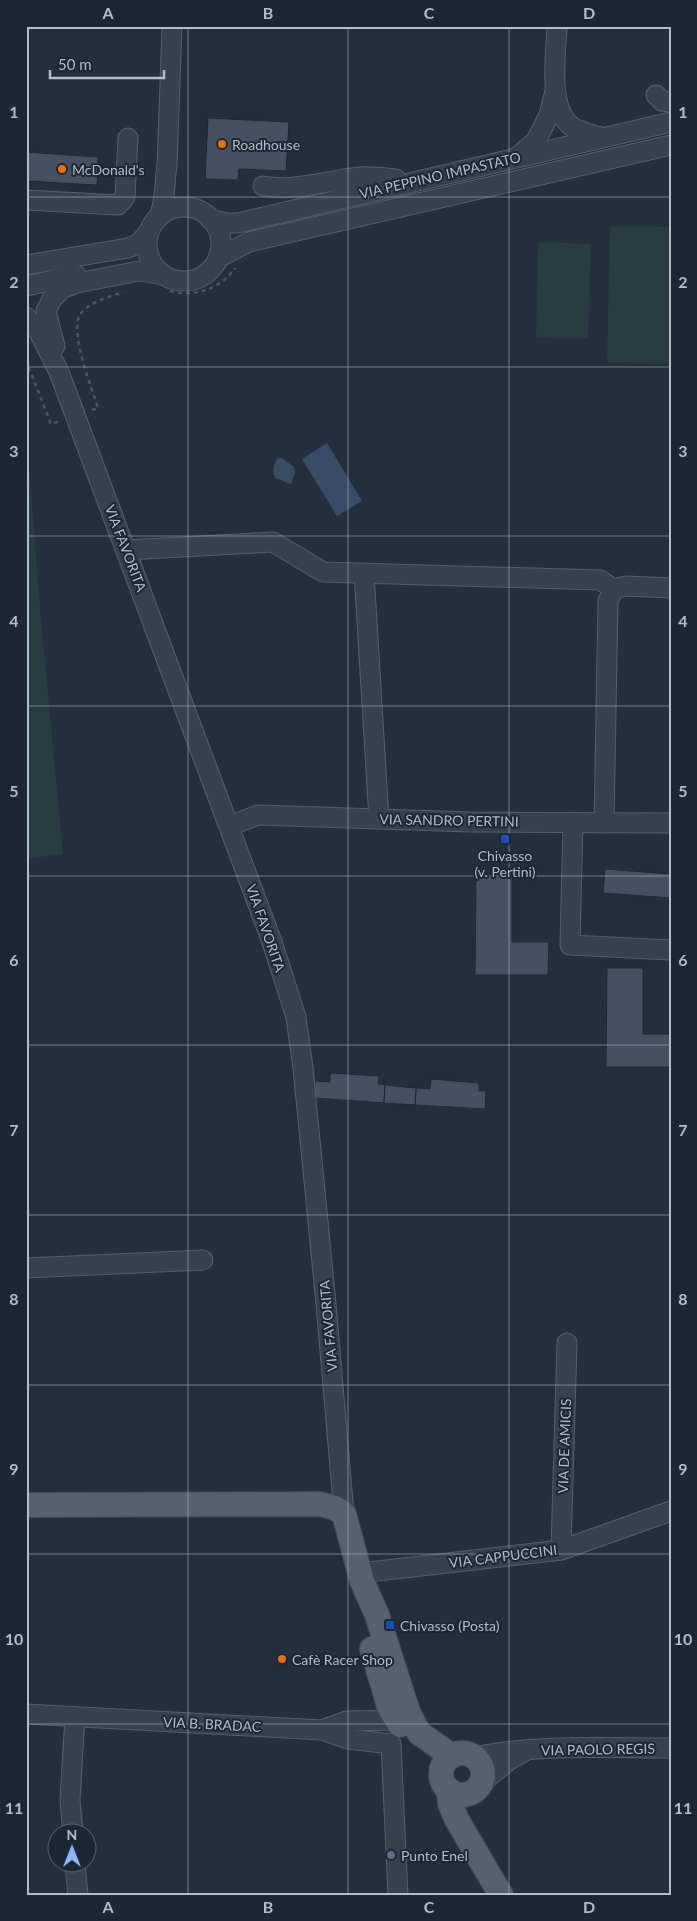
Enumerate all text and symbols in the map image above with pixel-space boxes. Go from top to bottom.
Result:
text: A [101,3,114,22]
text: B [263,3,273,22]
text: C [424,3,435,22]
text: D [583,3,595,22]
scale bar [50,48,164,80]
text: 50 m [58,55,92,73]
text: 1 [9,102,19,121]
text: 1 [678,102,688,121]
place label: Roadhouse [232,136,300,153]
marker: Roadhouse [216,138,228,150]
street label: VIA PEPPINO IMPASTATO [358,148,522,202]
place label: McDonald's [72,161,145,178]
marker: McDonald's [56,163,68,175]
text: 2 [9,272,19,291]
text: 2 [678,272,688,291]
text: 3 [9,441,19,460]
text: 3 [678,441,688,460]
street label: VIA FAVORITA [102,502,151,594]
text: 4 [9,611,19,630]
text: 4 [678,611,688,630]
text: 5 [9,781,19,800]
text: 5 [678,781,688,800]
street label: VIA SANDRO PERTINI [379,810,519,830]
marker: Chivasso (v. Pertini) [499,833,511,845]
place label: Chivasso (v. Pertini) [474,847,536,880]
street label: VIA FAVORITA [243,882,289,975]
text: 6 [9,950,19,969]
text: 6 [678,950,688,969]
text: 7 [9,1120,19,1139]
text: 7 [678,1120,688,1139]
street label: VIA FAVORITA [315,1279,340,1372]
text: 8 [9,1289,19,1308]
text: 8 [678,1289,688,1308]
street label: VIA DE AMICIS [554,1398,574,1494]
text: 9 [9,1459,19,1478]
text: 9 [678,1459,688,1478]
street label: VIA CAPPUCCINI [448,1541,558,1571]
place label: Chivasso (Posta) [400,1617,500,1634]
marker: Chivasso (Posta) [384,1619,396,1631]
text: 10 [5,1629,23,1648]
text: 10 [674,1629,692,1648]
place label: Cafè Racer Shop [292,1651,393,1668]
marker: Cafè Racer Shop [276,1653,288,1665]
street label: VIA B. BRADAC [163,1713,262,1735]
street label: VIA PAOLO REGIS [541,1740,655,1758]
text: 11 [5,1798,23,1817]
text: 11 [674,1798,692,1817]
north arrow [48,1824,98,1874]
text: N [67,1826,77,1843]
place label: Punto Enel [401,1847,468,1864]
marker: Punto Enel [385,1849,397,1861]
text: A [101,1897,114,1916]
text: B [263,1897,273,1916]
text: C [424,1897,435,1916]
text: D [583,1897,595,1916]

